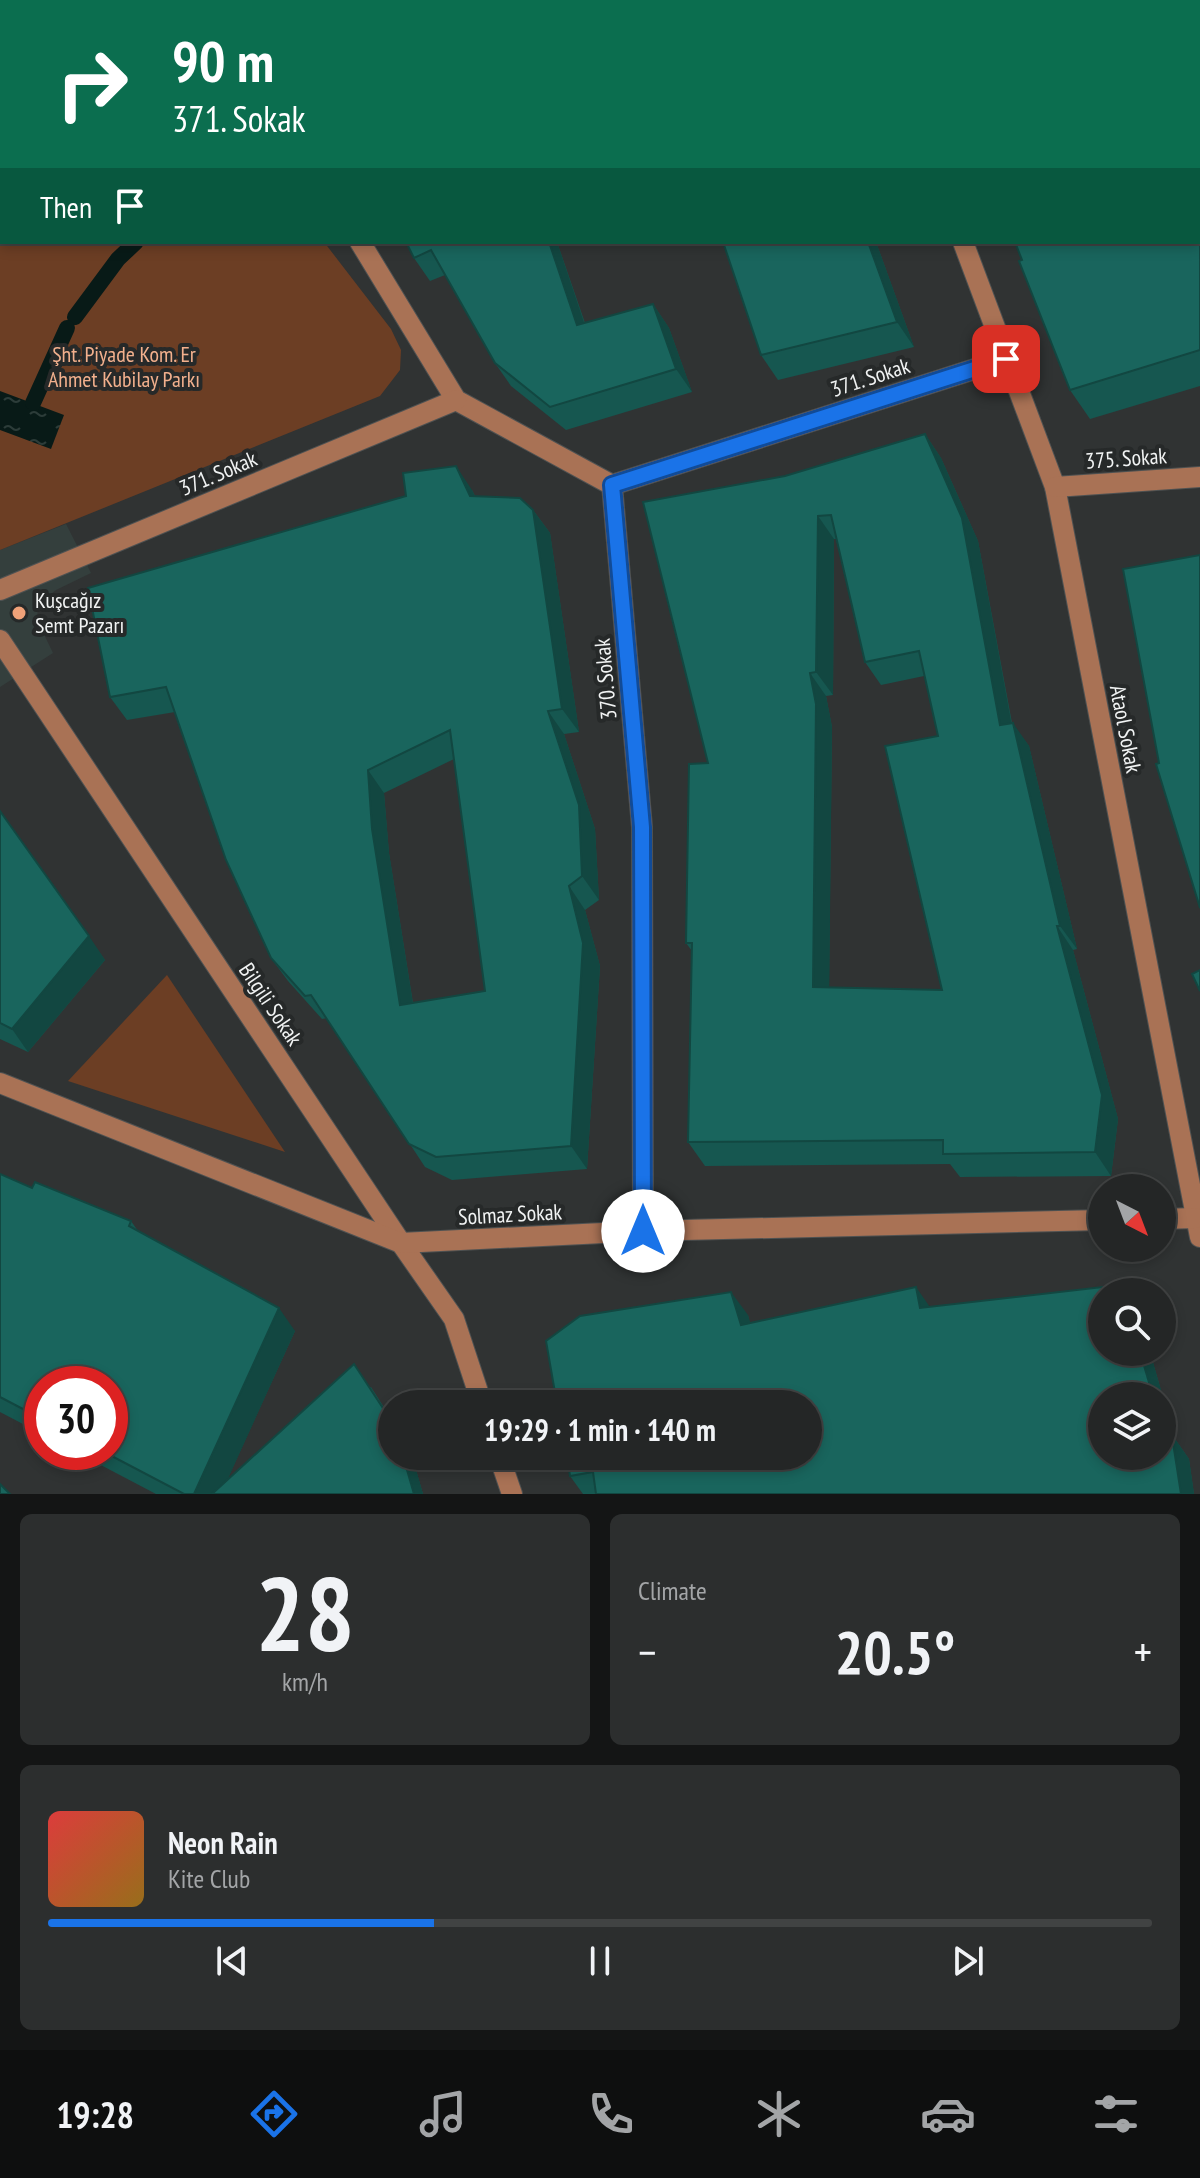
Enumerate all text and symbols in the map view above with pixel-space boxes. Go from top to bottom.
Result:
text: 90 m [172,25,274,97]
icon: right [40,32,144,136]
text: 371. Sokak [172,95,306,142]
icon: arrive [108,184,152,228]
text: Then [40,187,92,226]
pin [972,325,1040,393]
icon: arrive [984,337,1028,381]
park label: Şht. Piyade Kom. Er Ahmet Kubilay Parkı [48,340,200,393]
street label: 371. Sokak [827,351,914,403]
street label: 375. Sokak [1084,441,1168,475]
street label: 371. Sokak [175,444,261,502]
place label: Kuşcağız Semt Pazarı [35,586,124,639]
marker: Kuşcağız Semt Pazarı [10,604,28,622]
street label: 370. Sokak [587,637,623,721]
street label: Ataol Sokak [1104,683,1148,776]
street label: Bilgili Sokak [233,957,309,1051]
north arrow [1088,1174,1176,1262]
map controls [1088,1174,1176,1470]
position arrow [601,1189,685,1273]
street label: Solmaz Sokak [457,1197,563,1231]
button: search [1088,1278,1176,1366]
speed limit sign: 30 [24,1366,128,1470]
button: layers [1088,1382,1176,1470]
text: 19:29 · 1 min · 140 m [484,1410,716,1449]
text: 28 [255,1545,355,1680]
text: Climate [638,1574,707,1607]
text: 20.5° [835,1613,955,1691]
text: − [638,1623,656,1680]
text: + [1134,1623,1152,1680]
text: km/h [282,1665,328,1698]
text: Neon Rain [168,1823,278,1862]
text: Kite Club [168,1862,250,1895]
icon: previous [210,1939,254,1983]
icon: pause [578,1939,622,1983]
icon: next [946,1939,990,1983]
icon: directions [246,2086,302,2142]
icon: music [415,2086,471,2142]
icon: phone [583,2086,639,2142]
icon: climate [751,2086,807,2142]
icon: car [920,2086,976,2142]
icon: filters [1088,2086,1144,2142]
text: 19:28 [56,2091,134,2138]

